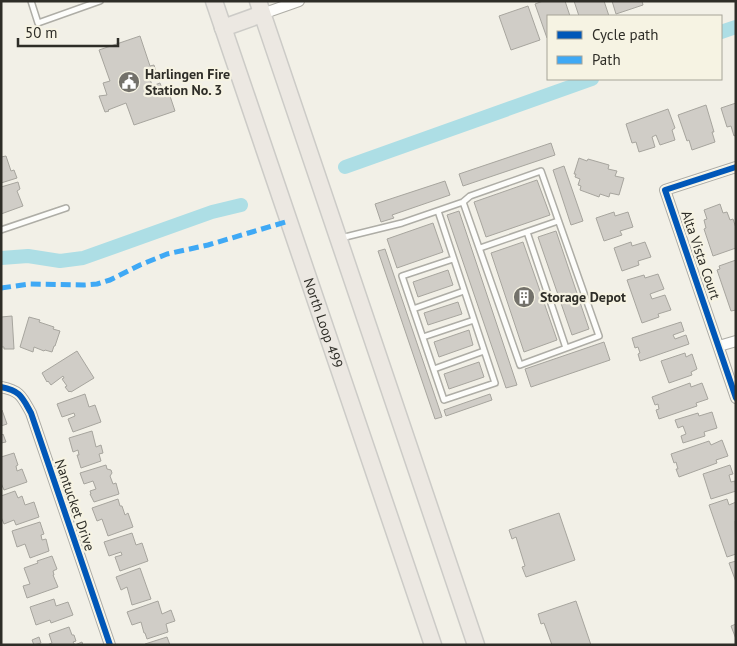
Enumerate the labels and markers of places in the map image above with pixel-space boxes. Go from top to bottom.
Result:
place label: Harlingen Fire Station No. 3 [145,65,230,99]
public building icon: Harlingen Fire Station No. 3 [117,70,141,94]
building icon: Storage Depot [512,285,536,309]
place label: Storage Depot [540,288,626,306]

